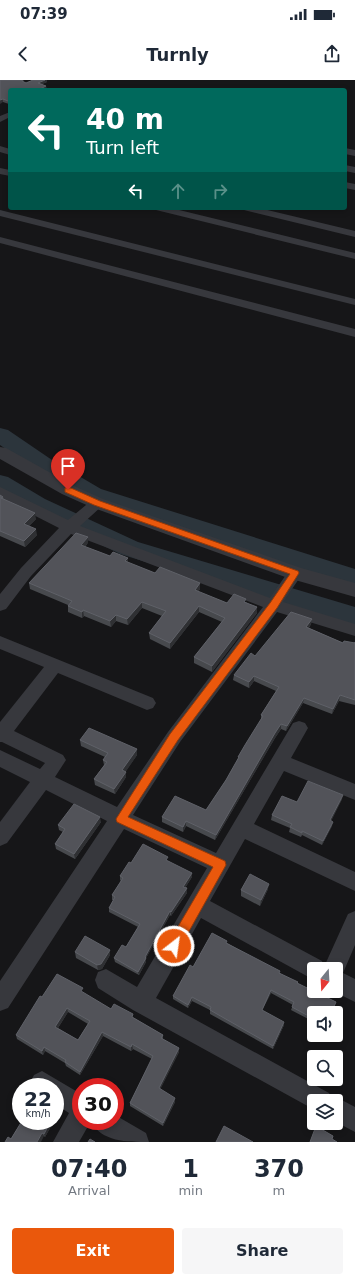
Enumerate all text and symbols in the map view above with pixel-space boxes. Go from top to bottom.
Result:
text: 07:39 [20,5,68,23]
icon: back [12,43,34,65]
icon: share [321,43,343,65]
text: Turnly [146,44,209,65]
text: 40 m [86,103,164,136]
icon: left [20,104,72,156]
text: Turn left [86,137,159,158]
icon: left [125,180,147,202]
icon: ahead [167,180,189,202]
icon: right [209,180,231,202]
pin [51,449,85,490]
icon: arrive [57,455,79,477]
position arrow [153,925,195,967]
north arrow [307,962,343,998]
map controls [307,962,343,1130]
button: sound [307,1006,343,1042]
button: search [307,1050,343,1086]
speed limit sign: 30 [72,1078,124,1130]
text: 22 [24,1087,52,1111]
button: layers [307,1094,343,1130]
text: km/h [25,1108,51,1119]
text: 07:40 [51,1155,127,1183]
text: 1 [182,1155,199,1183]
text: 370 [254,1155,304,1183]
text: Arrival [68,1183,110,1198]
text: min [178,1183,203,1198]
text: m [273,1183,285,1198]
button: Exit [12,1228,174,1274]
button: Share [182,1228,343,1274]

